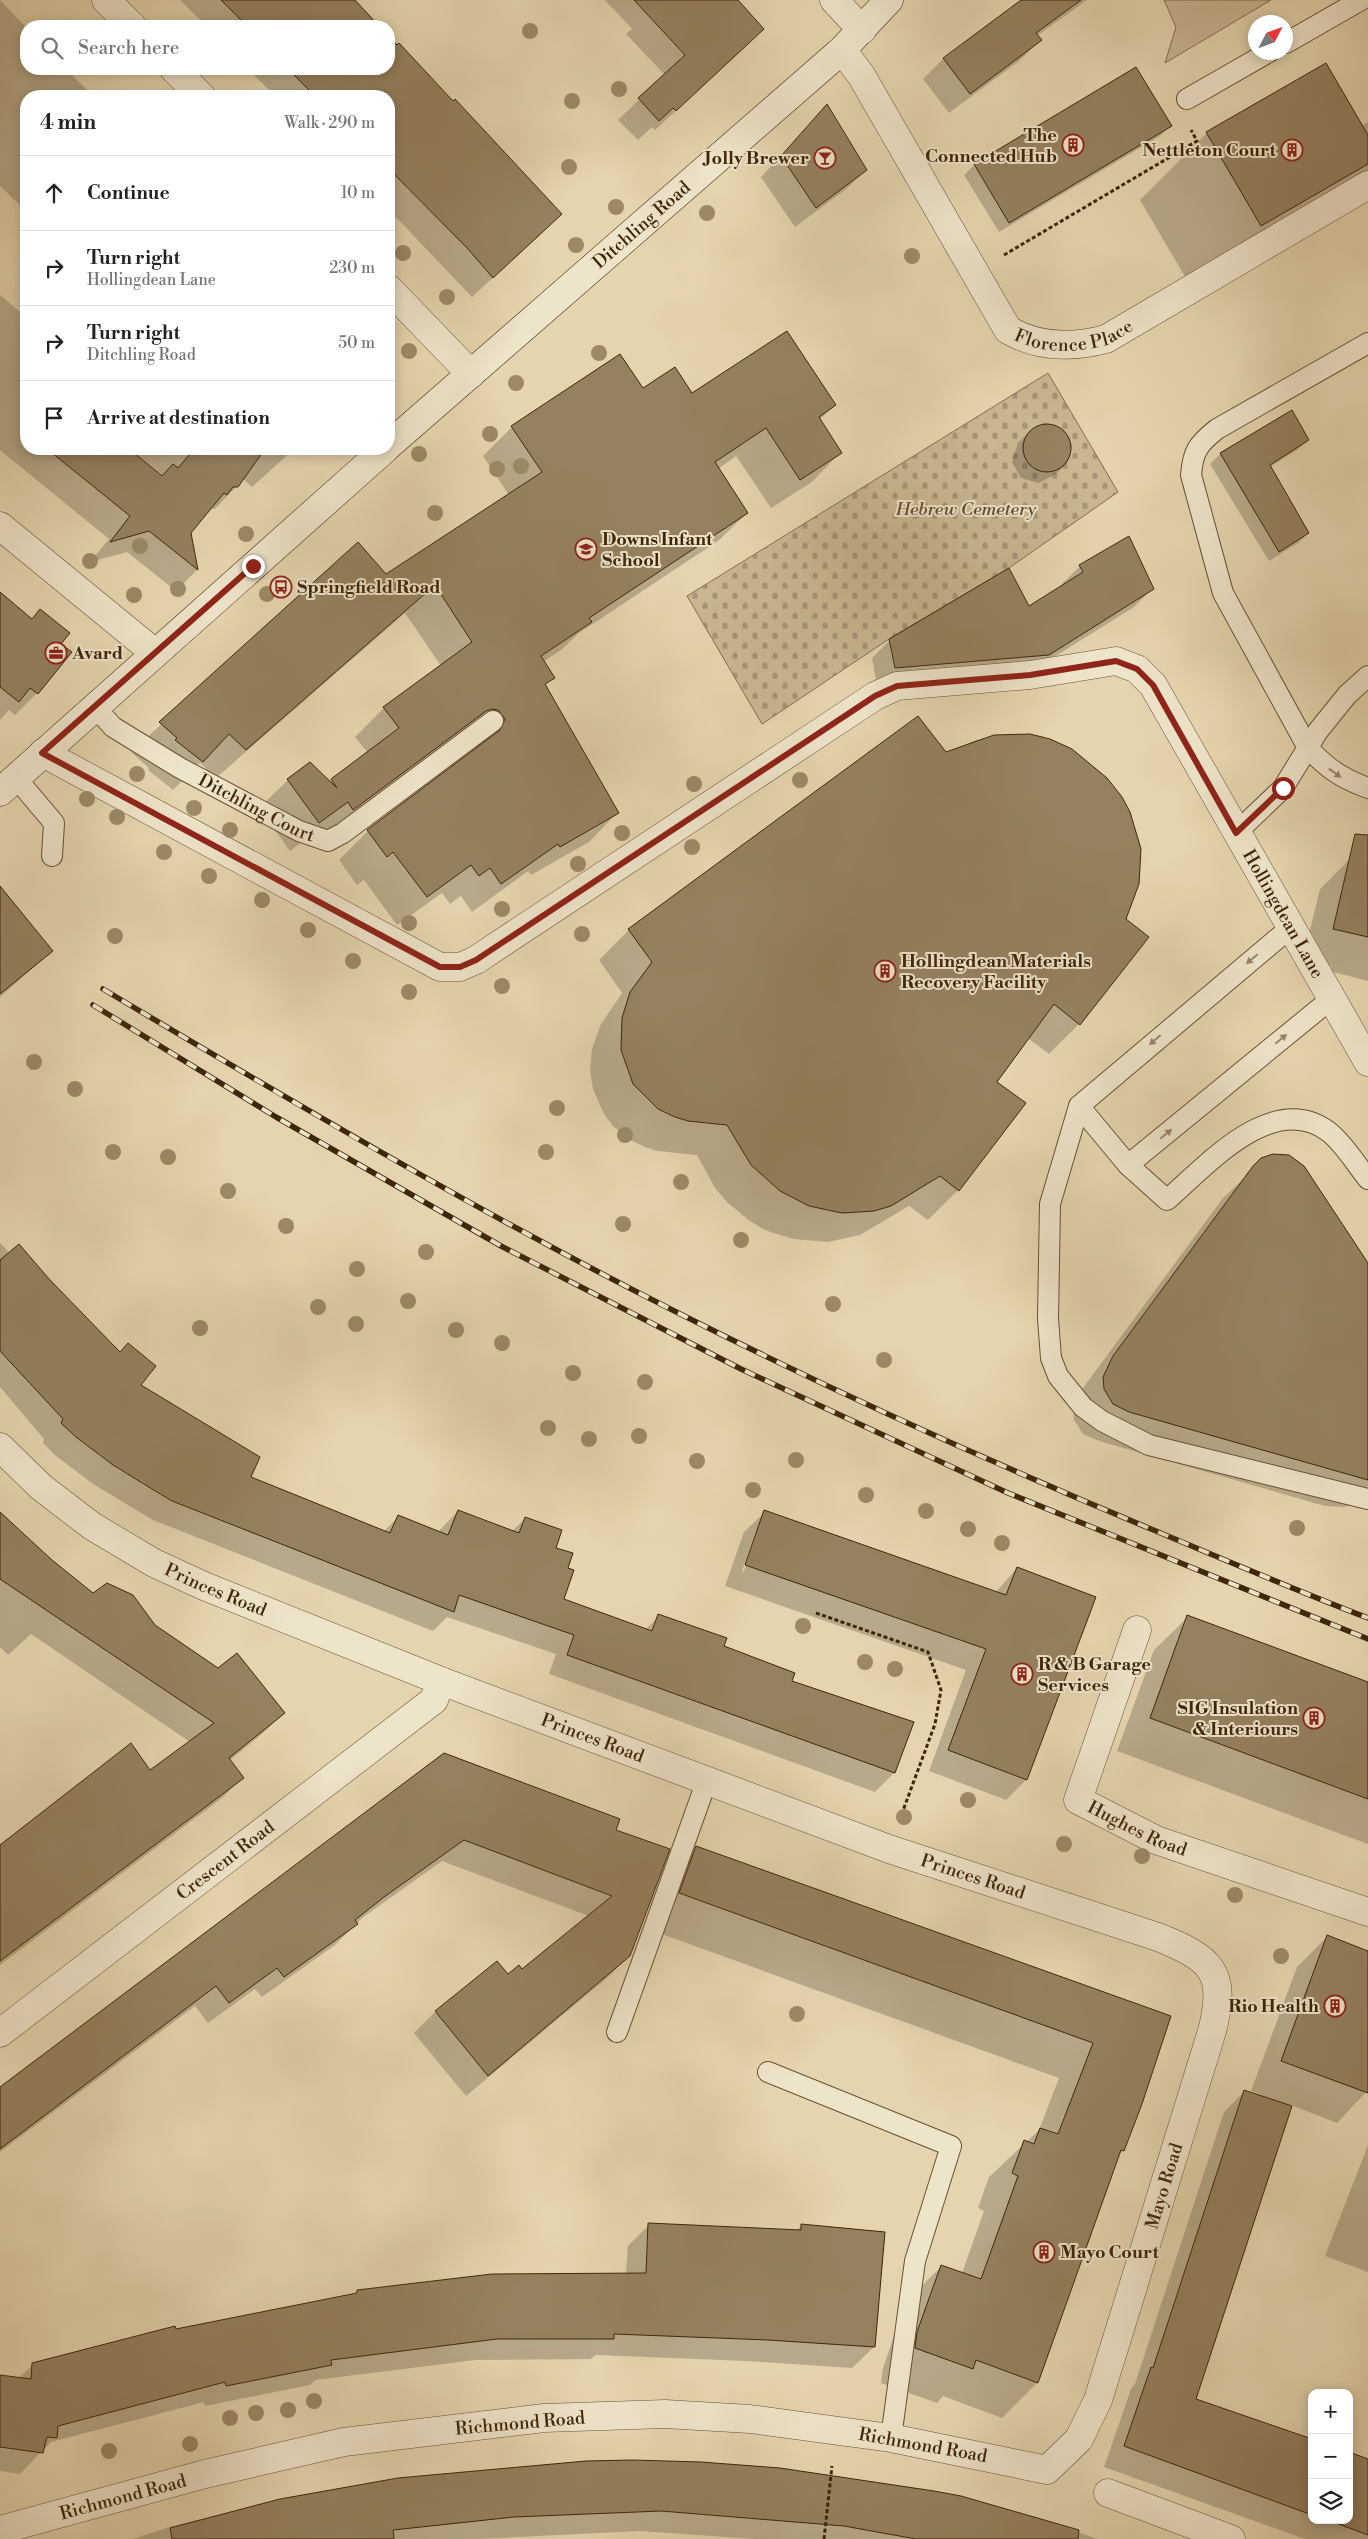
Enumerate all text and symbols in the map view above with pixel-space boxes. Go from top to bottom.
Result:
north arrow [1248,15,1293,60]
search box [20,20,395,75]
icon: search [38,34,66,62]
text: Search here [78,36,179,60]
text: 4 min [40,110,96,136]
text: Walk · 290 m [284,113,375,133]
place label: The Connected Hub [925,124,1057,168]
building icon: The Connected Hub [1061,133,1085,157]
building icon: Nettleton Court [1280,138,1304,162]
place label: Nettleton Court [1142,139,1277,162]
bar icon: Jolly Brewer [813,146,837,170]
place label: Jolly Brewer [702,147,809,170]
street label: Ditchling Road [588,176,696,274]
icon: ahead [40,179,68,207]
text: Continue [87,181,170,205]
text: 10 m [341,183,375,203]
text: Turn right [87,246,180,270]
icon: right [40,254,68,282]
text: 230 m [329,258,375,278]
text: Hollingdean Lane [87,270,216,290]
street label: Florence Place [1011,315,1137,357]
text: Turn right [87,321,180,345]
icon: right [40,329,68,357]
text: 50 m [338,333,375,353]
text: Ditchling Road [87,345,196,365]
icon: arrive [40,404,68,432]
text: Arrive at destination [87,406,270,430]
park label: Hebrew Cemetery [895,498,1037,521]
place label: Downs Infant School [602,528,713,572]
school or university icon: Downs Infant School [574,537,598,561]
route end [242,555,265,578]
bus stop icon: Springfield Road [269,575,293,599]
place label: Springfield Road [297,576,441,599]
office icon: Avard [44,641,68,665]
place label: Avard [71,642,123,665]
one-way arrow [1328,768,1342,778]
street label: Ditchling Court [194,769,318,848]
route start [1272,777,1295,800]
street label: Hollingdean Lane [1237,845,1329,983]
place label: Hollingdean Materials Recovery Facility [901,950,1091,994]
one-way arrow [1246,953,1259,964]
building icon: Hollingdean Materials Recovery Facility [873,959,897,983]
one-way arrow [1149,1034,1161,1045]
one-way arrow [1274,1034,1287,1045]
one-way arrow [1159,1129,1172,1140]
street label: Princes Road [161,1558,271,1622]
place label: R & B Garage Services [1038,1653,1151,1697]
building icon: R & B Garage Services [1010,1662,1034,1686]
place label: SIG Insulation & Interiours [1178,1697,1298,1741]
building icon: SIG Insulation & Interiours [1302,1706,1326,1730]
street label: Princes Road [538,1708,648,1768]
street label: Hughes Road [1084,1796,1191,1862]
street label: Crescent Road [172,1815,280,1905]
street label: Princes Road [918,1849,1029,1905]
building icon: Rio Health [1323,1994,1347,2018]
place label: Rio Health [1228,1995,1319,2018]
street label: Mayo Road [1140,2140,1189,2232]
building icon: Mayo Court [1032,2240,1056,2264]
place label: Mayo Court [1060,2241,1160,2264]
map controls [1308,2389,1353,2524]
button: + [1308,2389,1353,2434]
street label: Richmond Road [454,2406,587,2441]
street label: Richmond Road [857,2423,990,2468]
button: − [1308,2434,1353,2479]
street label: Richmond Road [57,2469,190,2525]
button: layers [1308,2479,1353,2524]

